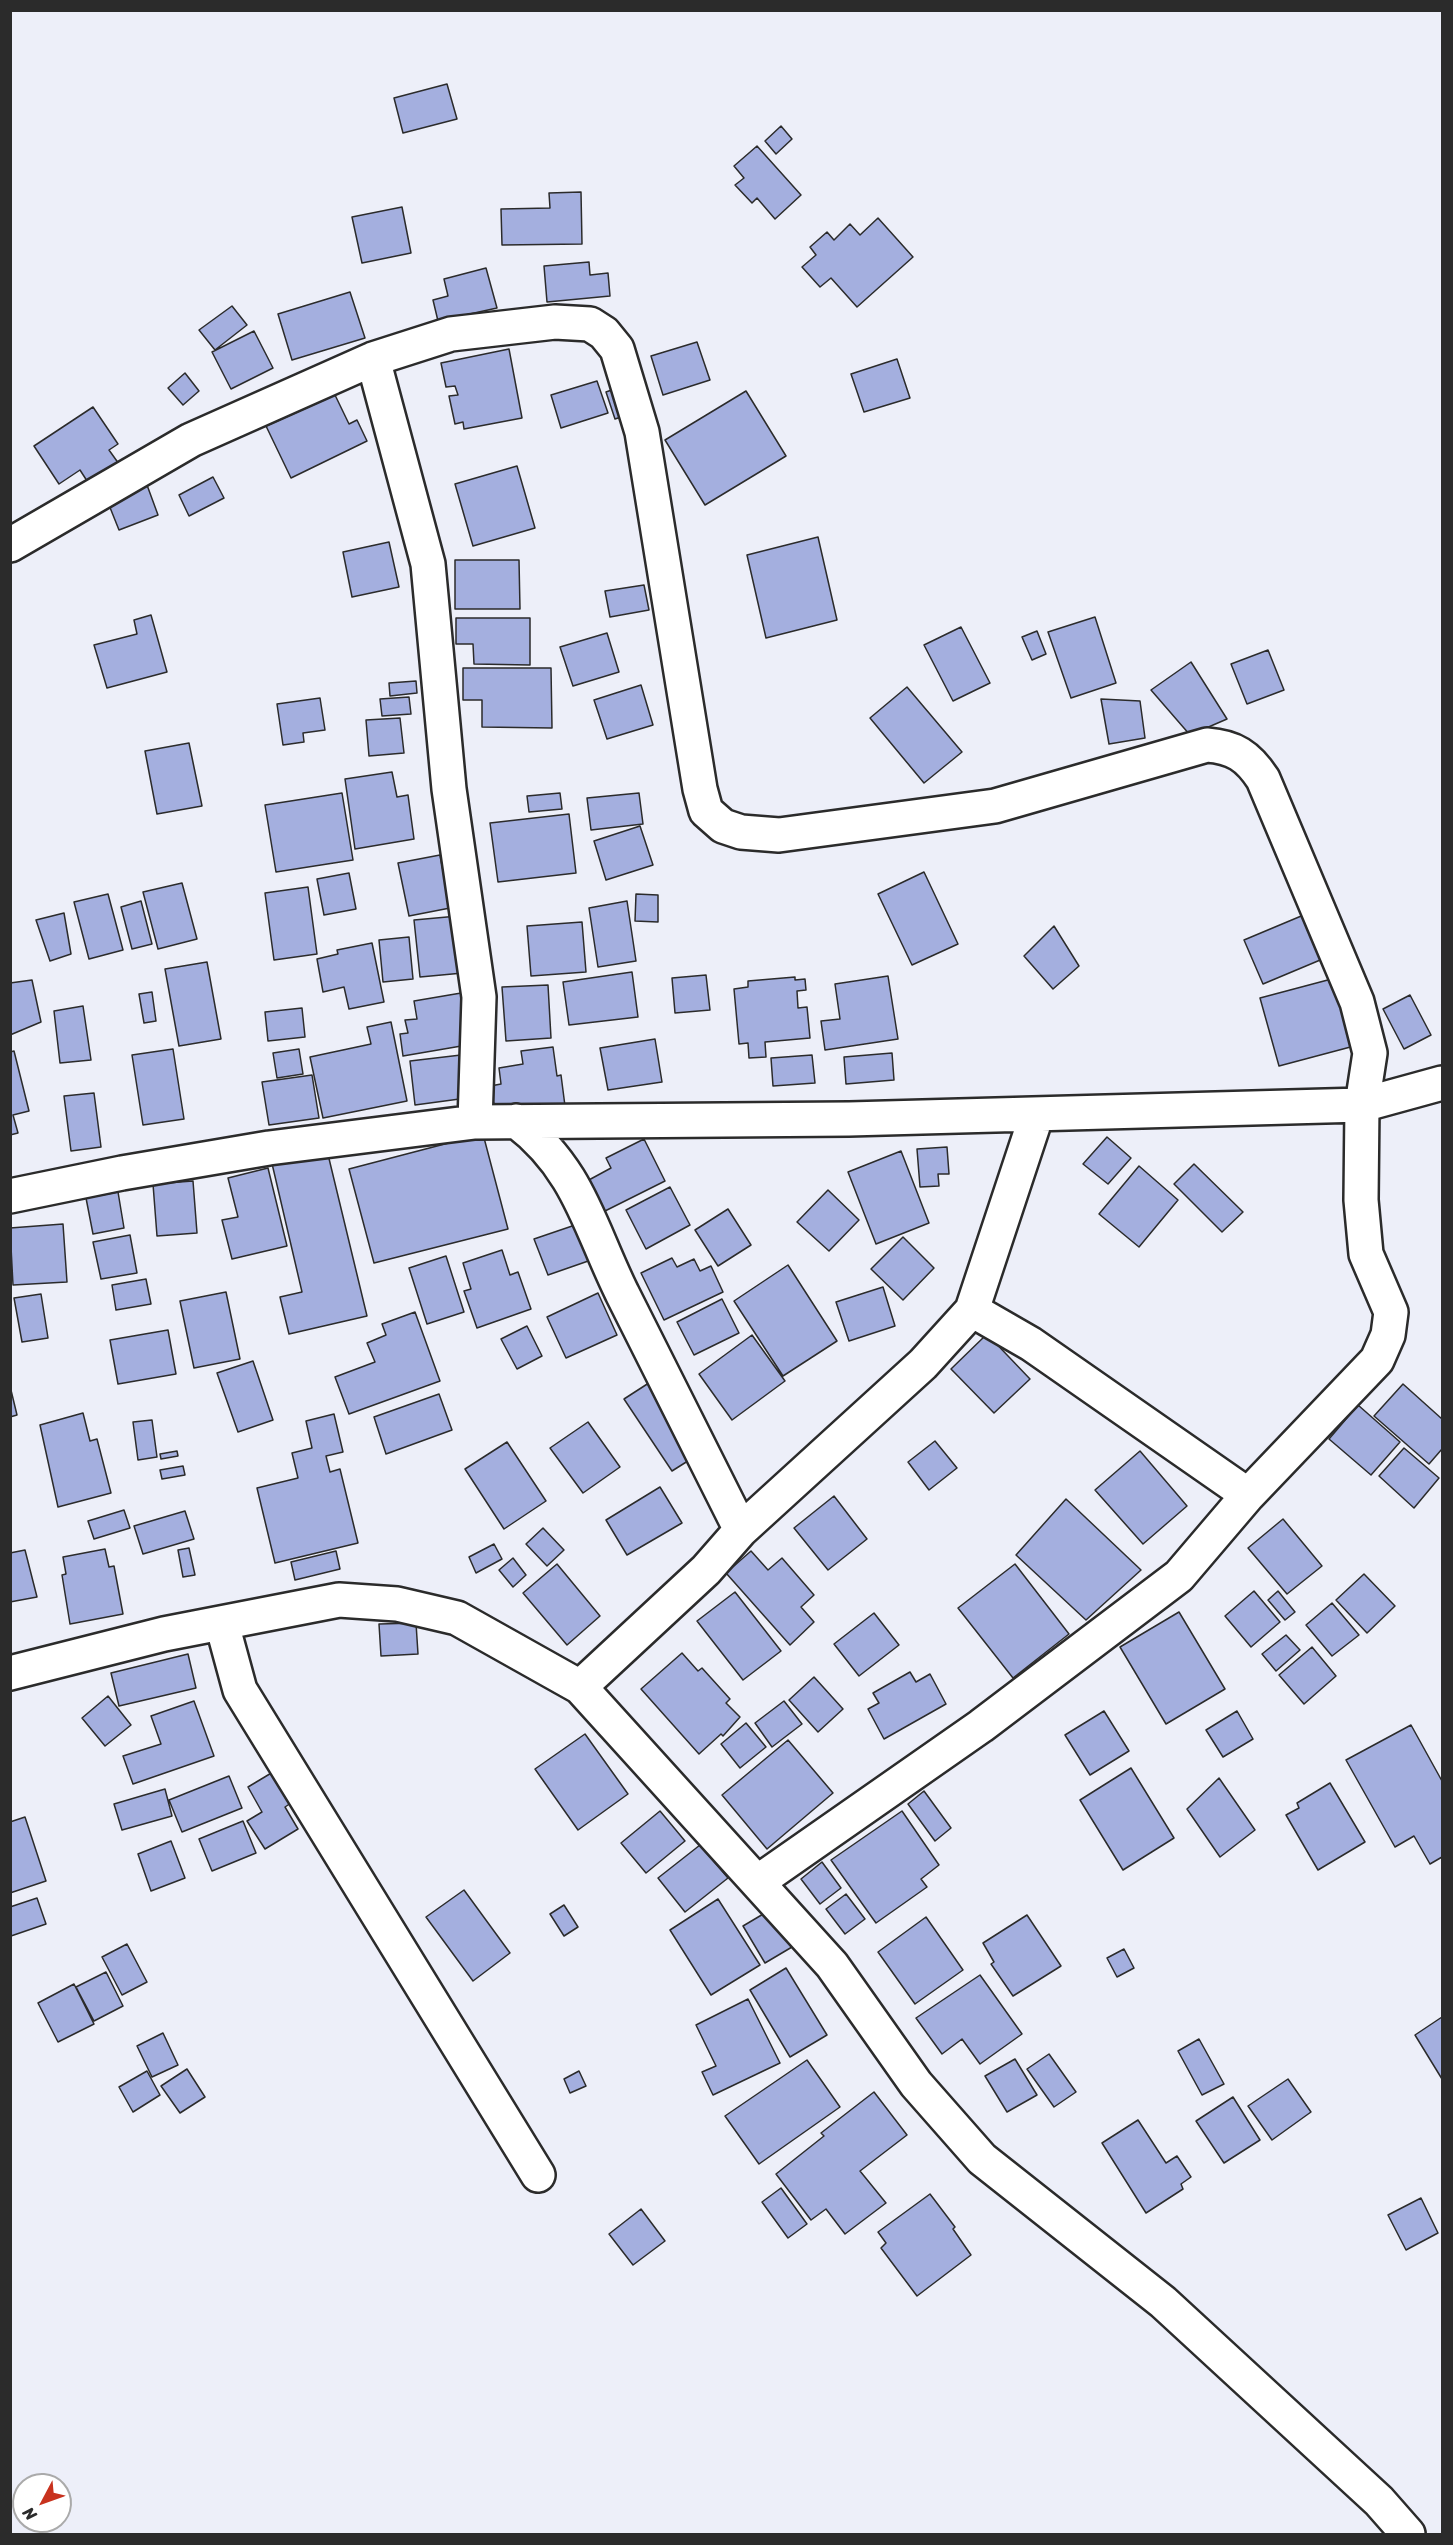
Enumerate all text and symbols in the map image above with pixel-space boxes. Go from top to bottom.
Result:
north arrow [12,2473,72,2533]
text: N [15,2500,44,2528]

